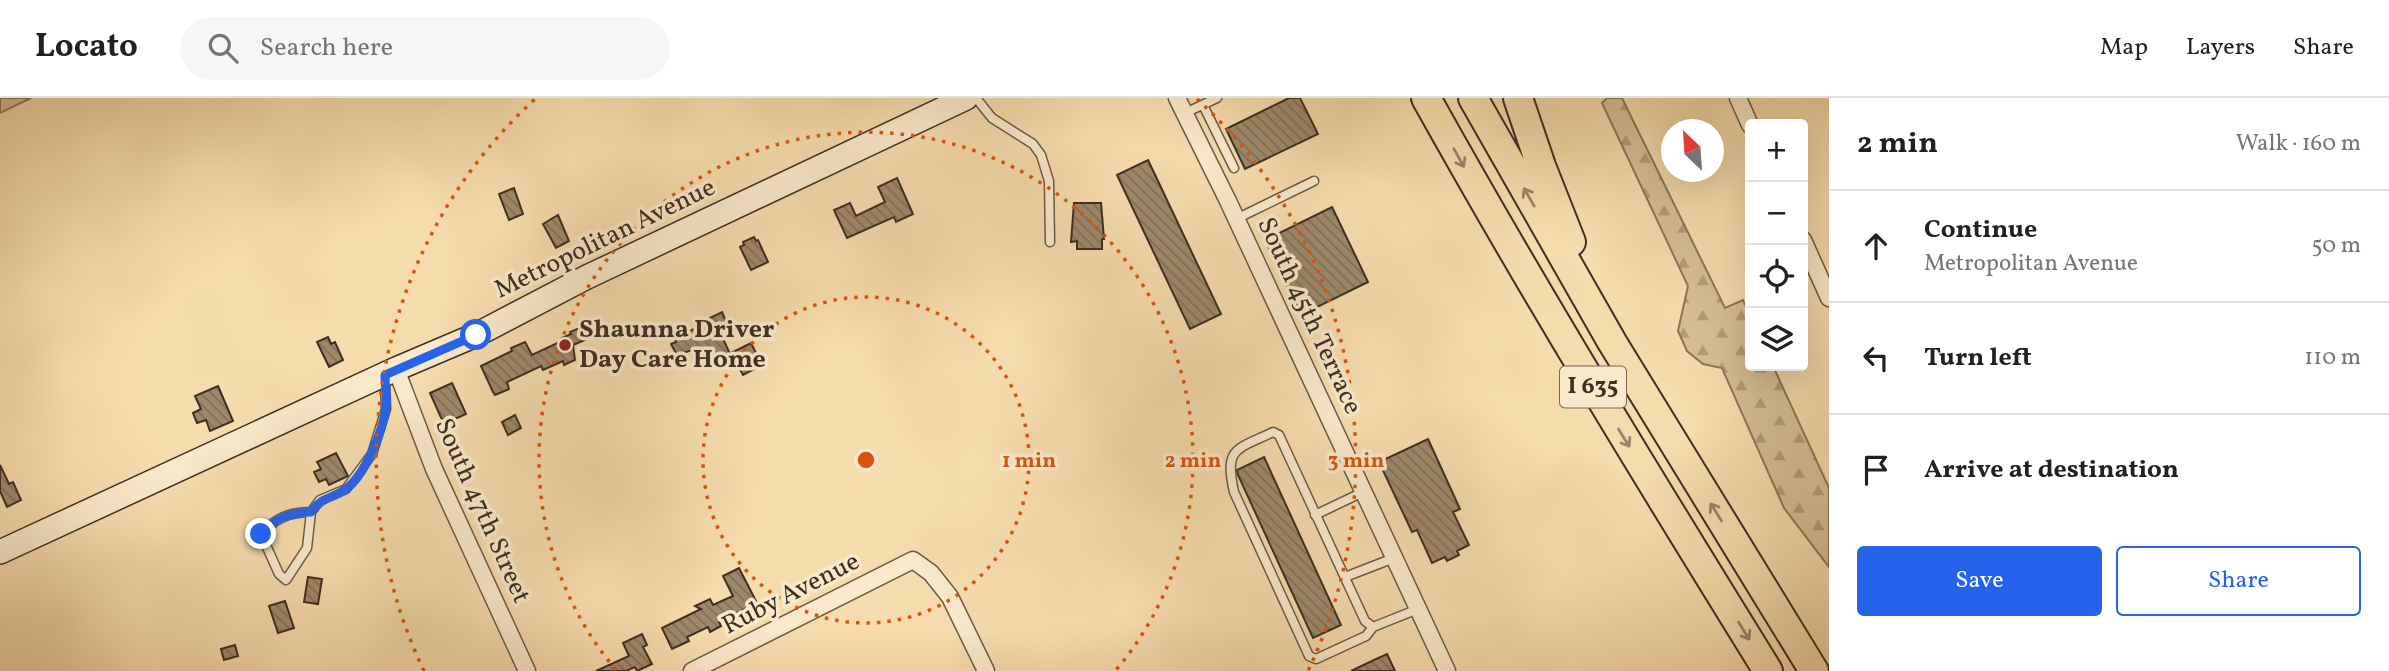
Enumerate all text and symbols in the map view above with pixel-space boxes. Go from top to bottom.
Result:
search box [180,17,670,80]
text: Locato [35,25,138,71]
icon: search [204,29,242,67]
text: Search here [260,30,393,66]
text: Map [2100,31,2148,65]
text: Layers [2186,31,2255,65]
text: Share [2293,31,2354,65]
north arrow [1661,119,1724,182]
map controls [1745,119,1808,371]
button: + [1745,119,1808,182]
text: 2 min [1857,123,1938,165]
text: Walk · 160 m [2236,128,2361,160]
one-way arrow [1452,147,1466,167]
street label: Metropolitan Avenue [488,170,722,308]
button: − [1745,182,1808,245]
one-way arrow [1522,188,1536,208]
street label: South 45th Terrace [1248,212,1370,420]
text: Continue [1924,212,2037,248]
icon: ahead [1857,227,1895,265]
text: 50 m [2312,230,2361,262]
button: locate [1745,245,1808,308]
text: Metropolitan Avenue [1924,248,2138,280]
button: layers [1745,308,1808,371]
place label: Shaunna Driver Day Care Home [579,312,774,378]
route start [460,319,491,350]
marker: Shaunna Driver Day Care Home [557,337,573,353]
icon: left [1857,339,1895,377]
text: Turn left [1924,340,2032,376]
text: 110 m [2304,342,2361,374]
road number: I 635 [1560,366,1626,408]
street label: South 47th Street [425,413,539,609]
one-way arrow [1618,427,1632,447]
text: 1 min [1002,447,1056,476]
text: 2 min [1165,447,1221,476]
text: 3 min [1328,447,1384,476]
centre of rings [854,448,878,472]
icon: arrive [1857,451,1895,489]
text: Arrive at destination [1924,452,2179,488]
one-way arrow [1709,503,1724,522]
route end [245,518,276,549]
street label: Ruby Avenue [716,544,866,644]
button: Save [1857,546,2102,616]
button: Share [2116,546,2361,616]
one-way arrow [1737,621,1751,641]

